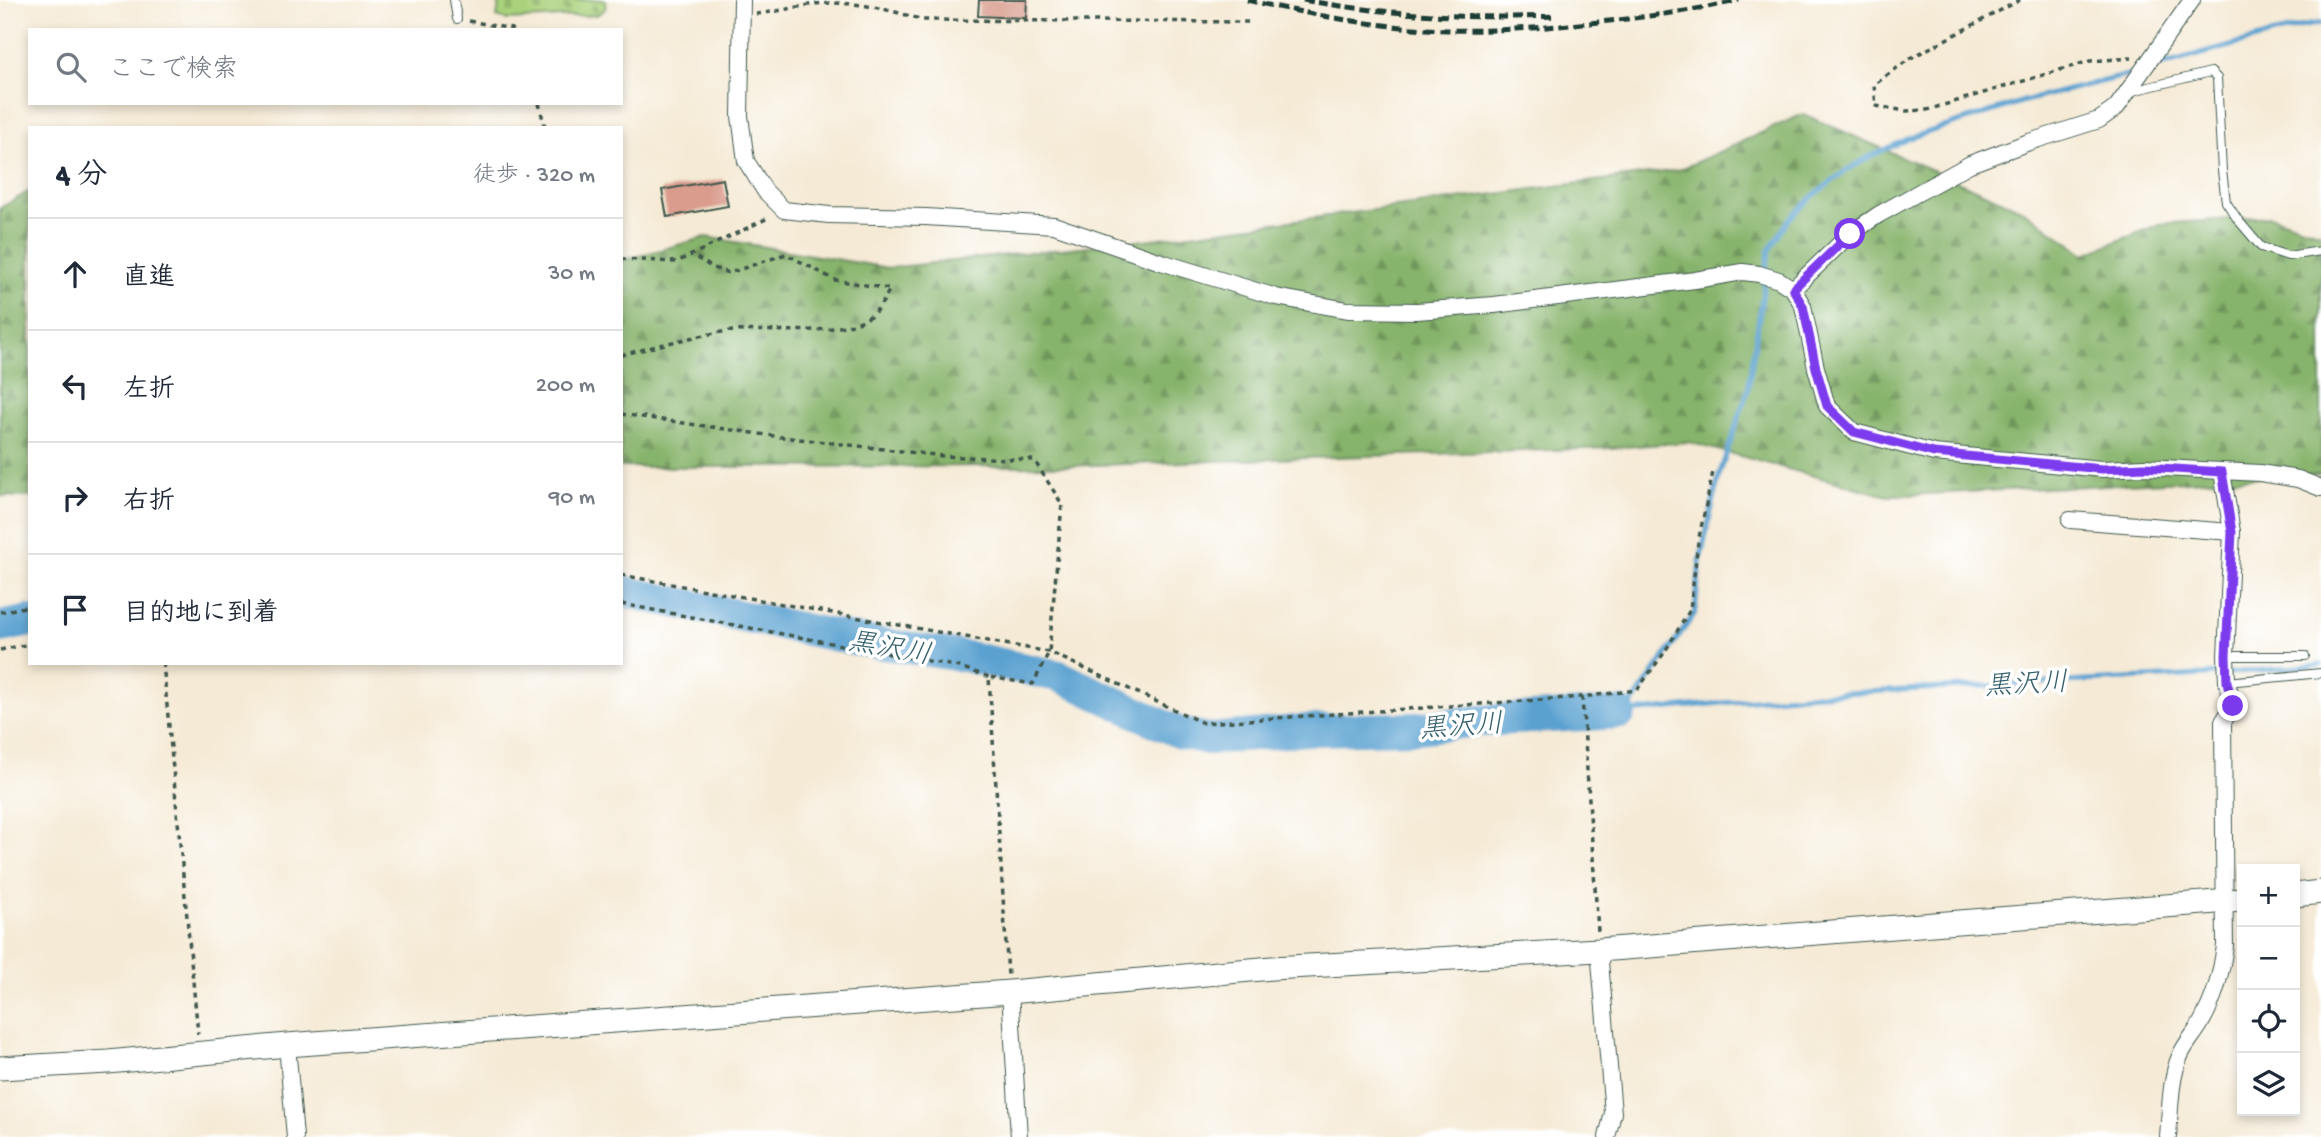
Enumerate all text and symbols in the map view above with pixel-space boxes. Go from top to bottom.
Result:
search box [28,28,623,105]
icon: search [52,48,90,86]
text: ここで検索 [108,56,238,87]
text: 4 分 [56,160,107,195]
text: 徒歩 · 320 m [473,163,595,190]
route start [1834,218,1865,249]
icon: ahead [56,255,94,293]
text: 30 m [548,261,595,288]
text: 直進 [123,264,175,295]
icon: left [56,367,94,405]
text: 200 m [536,373,595,400]
text: 左折 [123,376,175,407]
icon: right [56,479,94,517]
text: 90 m [549,485,595,512]
text: 右折 [123,488,175,519]
icon: arrive [56,591,94,629]
text: 目的地に到着 [123,600,279,631]
water label: 黒沢川 [845,627,933,674]
water label: 黒沢川 [1983,668,2069,705]
route end [2217,690,2248,721]
water label: 黒沢川 [1418,709,1504,748]
map controls [2237,864,2300,1116]
button: + [2237,864,2300,927]
button: − [2237,927,2300,990]
button: locate [2237,990,2300,1053]
button: layers [2237,1053,2300,1116]

